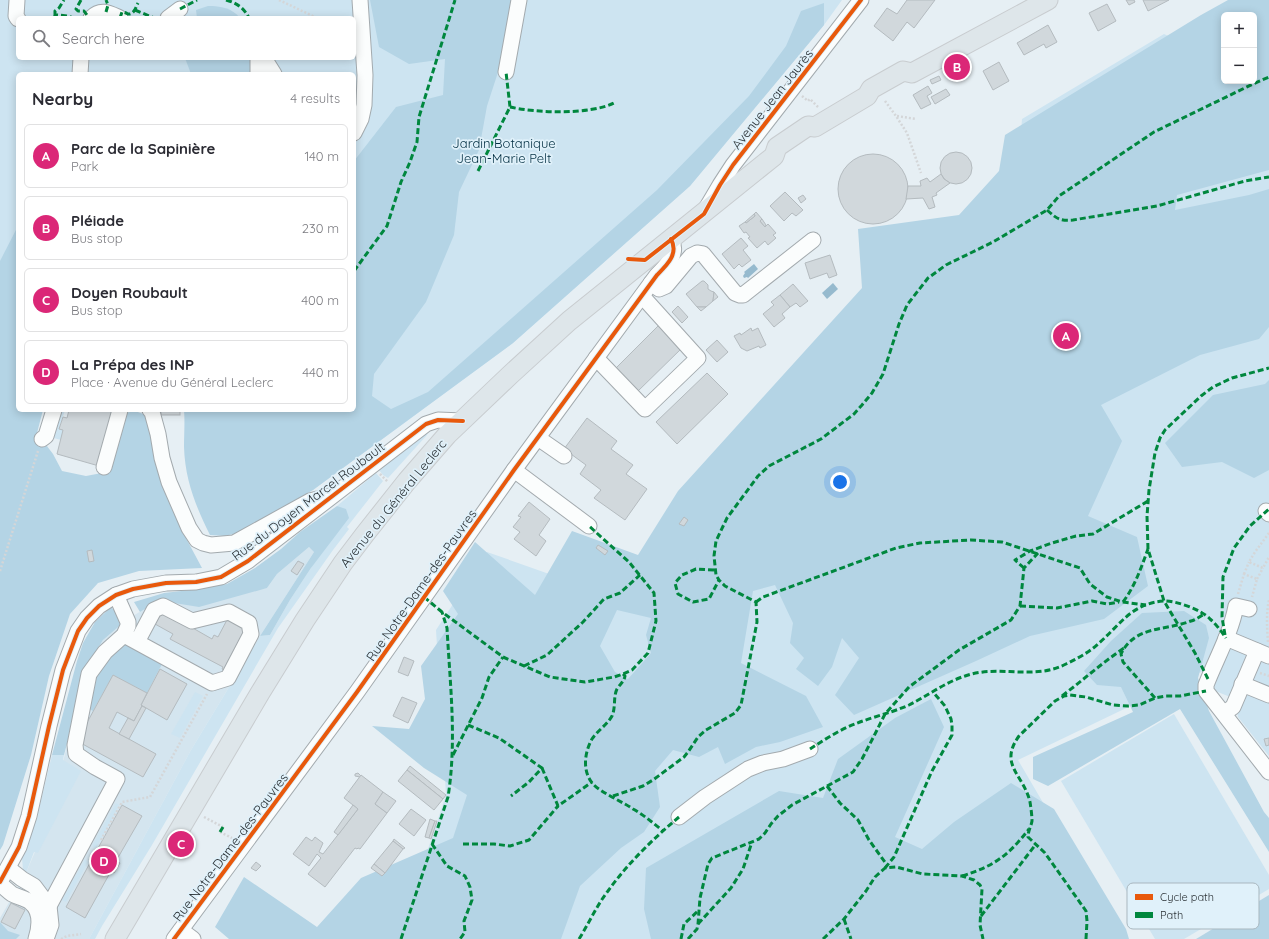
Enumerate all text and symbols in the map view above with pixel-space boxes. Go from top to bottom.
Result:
map controls [1221,12,1257,84]
button: + [1221,12,1257,48]
search box [16,16,356,60]
icon: search [30,27,52,49]
text: Search here [62,29,145,48]
street label: Avenue Jean Jaurès [728,46,816,152]
button: − [1221,48,1257,84]
pin: B [944,52,970,82]
text: Nearby [32,88,93,109]
text: 4 results [290,90,340,106]
park label: Jardin Botanique Jean-Marie Pelt [452,135,556,166]
text: Parc de la Sapinière [71,139,215,158]
text: A [42,148,50,164]
text: 140 m [304,148,339,164]
text: Park [71,158,99,174]
text: Pléiade [71,211,124,230]
text: B [42,220,50,236]
text: 230 m [302,220,339,236]
text: Bus stop [71,230,123,246]
text: Doyen Roubault [71,283,188,302]
text: C [42,292,50,308]
text: 400 m [301,292,339,308]
text: Bus stop [71,302,123,318]
pin: A [1053,321,1079,351]
text: La Prépa des INP [71,355,194,374]
text: D [41,364,51,380]
text: 440 m [302,364,339,380]
text: Place · Avenue du Général Leclerc [71,374,274,390]
street label: Avenue du Général Leclerc [336,436,450,570]
street label: Rue du Doyen Marcel Roubault [228,438,388,564]
your location [830,472,850,492]
street label: Rue Notre-Dame-des-Pauvres [362,506,480,664]
street label: Rue Notre-Dame-des-Pauvres [169,770,291,924]
pin: C [168,829,194,859]
pin: D [91,846,117,876]
legend [1127,883,1259,929]
text: Cycle path [1160,890,1214,904]
text: Path [1160,908,1183,922]

